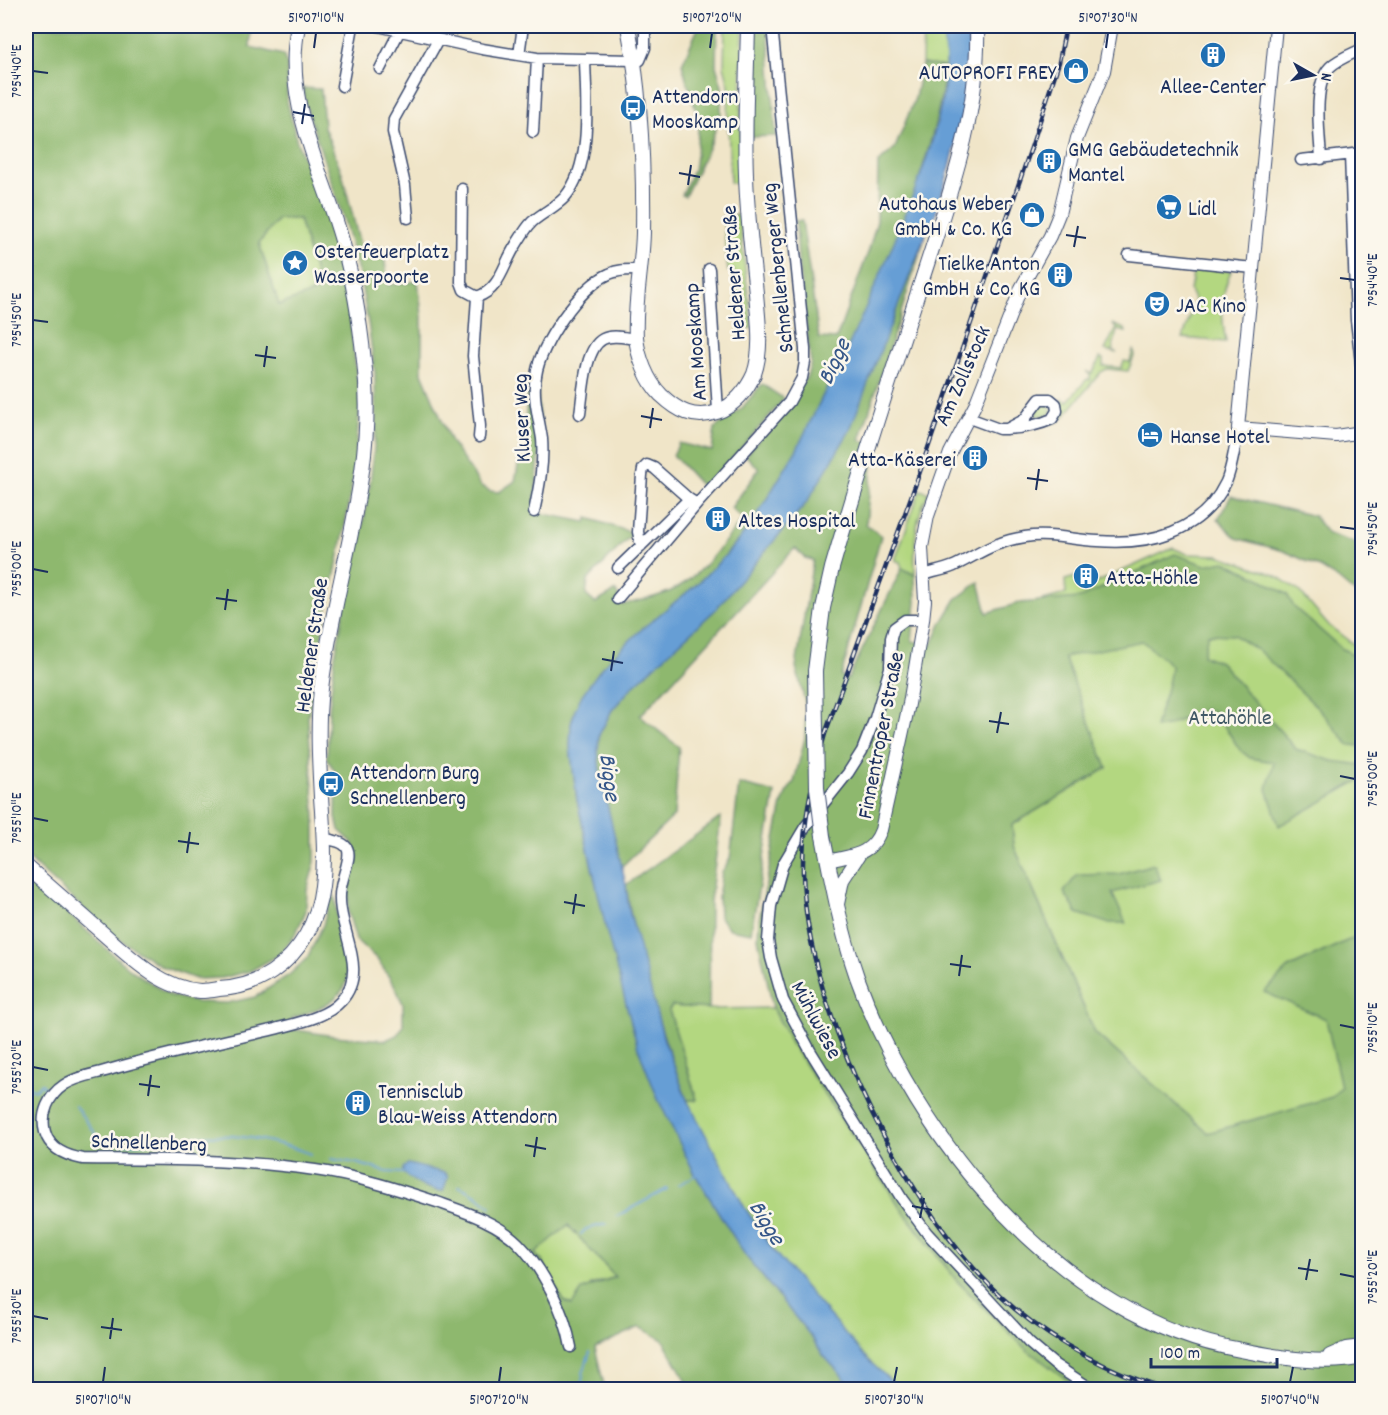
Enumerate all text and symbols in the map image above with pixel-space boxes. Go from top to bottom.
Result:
text: 51°07'10"N [288,8,344,30]
text: 51°07'20"N [682,8,742,30]
text: 51°07'30"N [1078,8,1138,30]
building icon: Allee-Center [1198,40,1228,70]
text: 7°54'40"E [7,44,29,98]
north arrow [1283,45,1343,105]
shop icon: AUTOPROFI FREY [1061,56,1091,86]
place label: AUTOPROFI FREY [918,59,1057,90]
text: N [1313,71,1337,83]
place label: Allee-Center [1160,73,1267,104]
place label: Attendorn Mooskamp [652,83,739,139]
bus stop icon: Attendorn Mooskamp [618,93,648,123]
place label: GMG Gebäudetechnik Mantel [1068,136,1239,192]
building icon: GMG Gebäudetechnik Mantel [1034,146,1064,176]
street label: Schnellenberger Weg [755,181,804,354]
place label: Autohaus Weber GmbH & Co. KG [879,190,1013,246]
supermarket icon: Lidl [1154,192,1184,222]
place label: Lidl [1188,195,1217,226]
shop icon: Autohaus Weber GmbH & Co. KG [1017,200,1047,230]
street label: Heldener Straße [715,204,756,341]
place label: Osterfeuerplatz Wasserpoorte [314,238,449,294]
place icon: Osterfeuerplatz Wasserpoorte [280,248,310,278]
place label: Tielke Anton GmbH & Co. KG [923,250,1040,306]
text: 7°54'40"E [1363,253,1385,307]
building icon: Tielke Anton GmbH & Co. KG [1045,260,1075,290]
street label: Am Mooskamp [678,282,717,402]
theatre icon: JAC Kino [1142,289,1172,319]
place label: JAC Kino [1176,292,1246,323]
text: 7°54'50"E [7,293,29,347]
street label: Am Zollstock [928,321,1000,432]
water label: Bigge [810,332,862,391]
street label: Kluser Weg [506,373,541,463]
hotel icon: Hanse Hotel [1135,420,1165,450]
place label: Hanse Hotel [1170,423,1270,454]
building icon: Atta-Käserei [960,443,990,473]
place label: Atta-Käserei [848,446,956,477]
text: 7°54'50"E [1363,502,1385,556]
building icon: Altes Hospital [703,504,733,534]
place label: Altes Hospital [738,507,856,538]
text: 7°55'00"E [7,541,29,597]
building icon: Atta-Höhle [1071,561,1101,591]
place label: Atta-Höhle [1106,564,1198,595]
street label: Heldener Straße [289,576,338,715]
street label: Finnentroper Straße [851,649,914,822]
park label: Attahöhle [1188,704,1272,735]
text: 7°55'00"E [1363,751,1385,807]
water label: Bigge [588,752,628,804]
place label: Attendorn Burg Schnellenberg [350,759,479,815]
bus stop icon: Attendorn Burg Schnellenberg [316,769,346,799]
text: 7°55'10"E [7,792,29,844]
street label: Mühlwiese [781,976,848,1065]
text: 7°55'10"E [1363,1002,1385,1054]
text: 7°55'20"E [7,1040,29,1094]
place label: Tennisclub Blau-Weiss Attendorn [378,1078,557,1134]
building icon: Tennisclub Blau-Weiss Attendorn [343,1088,373,1118]
street label: Schnellenberg [90,1127,207,1162]
water label: Bigge [739,1194,793,1254]
text: 7°55'20"E [1363,1250,1385,1304]
text: 7°55'30"E [7,1289,29,1343]
scale bar [1151,1331,1277,1369]
text: 100 m [1160,1342,1200,1367]
text: 51°07'10"N [75,1390,131,1412]
text: 51°07'20"N [469,1390,529,1412]
text: 51°07'30"N [864,1390,924,1412]
text: 51°07'40"N [1260,1390,1320,1412]

